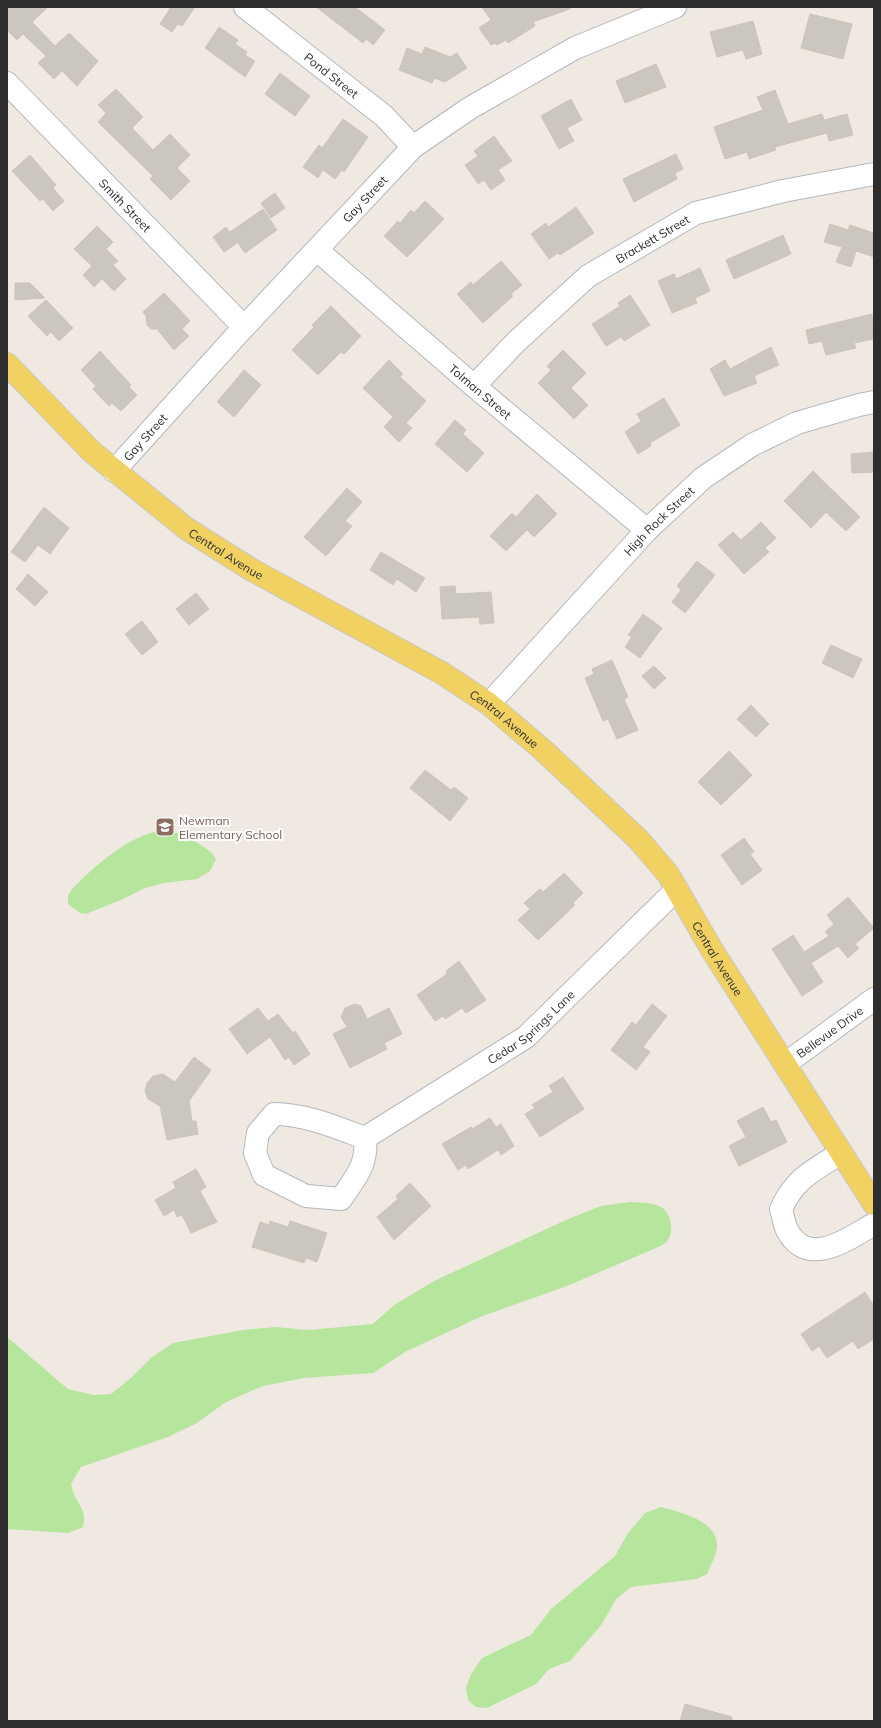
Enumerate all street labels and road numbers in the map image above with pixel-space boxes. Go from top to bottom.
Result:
street label: Pond Street [301,49,362,101]
street label: Gay Street [339,172,390,225]
street label: Smith Street [96,175,155,235]
street label: Brackett Street [613,211,692,266]
street label: Tolman Street [446,360,515,422]
street label: Gay Street [120,410,170,464]
street label: High Rock Street [620,483,697,558]
street label: Central Avenue [186,525,266,582]
street label: Central Avenue [467,686,542,751]
street label: Central Avenue [689,918,747,998]
street label: Cedar Springs Lane [484,987,577,1067]
street label: Bellevue Drive [793,1002,866,1061]

